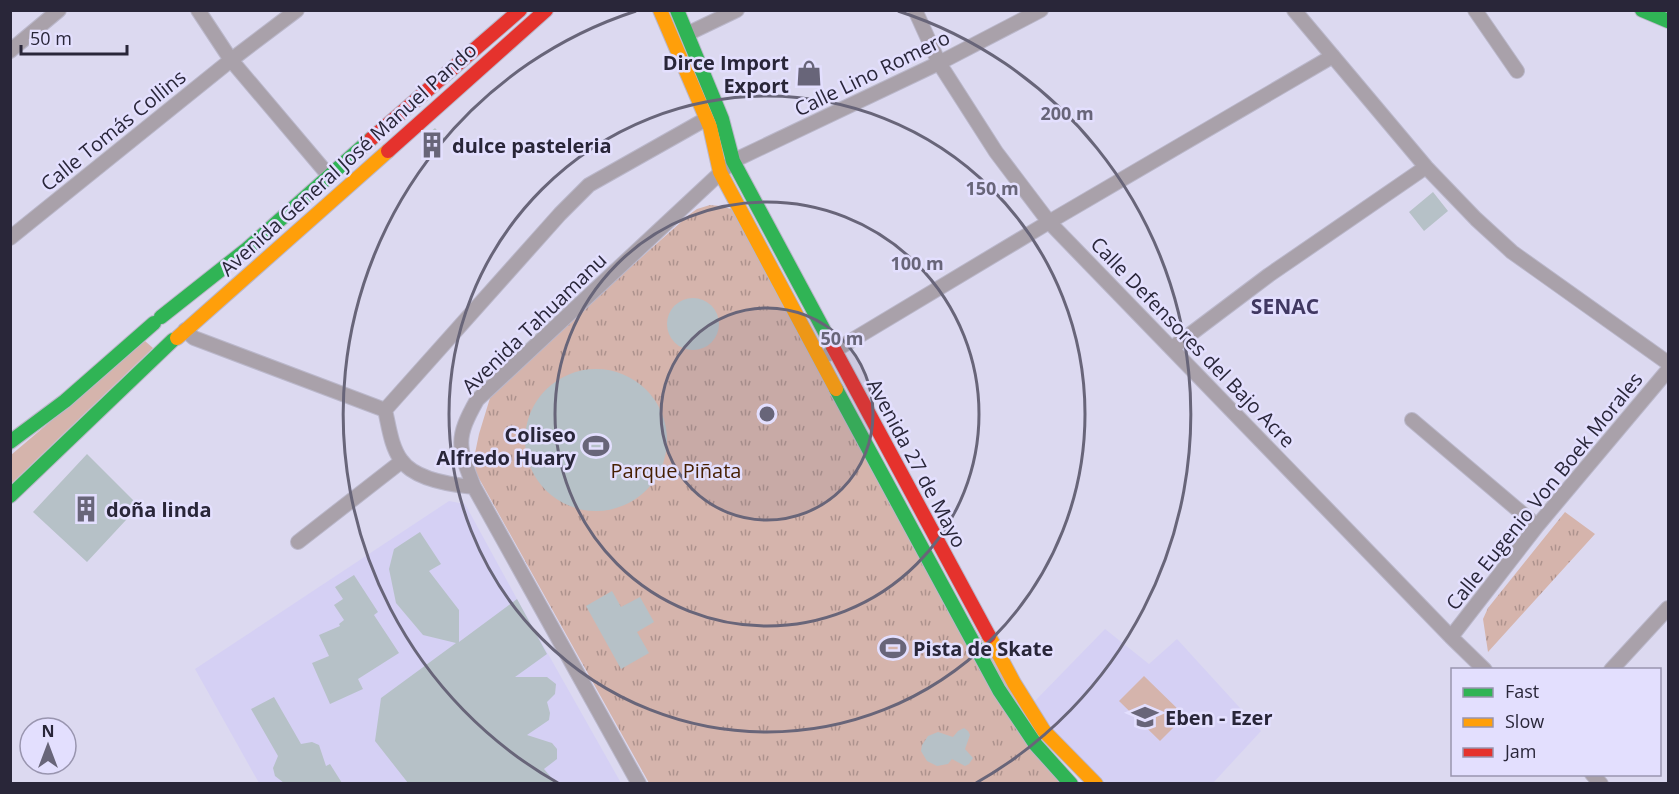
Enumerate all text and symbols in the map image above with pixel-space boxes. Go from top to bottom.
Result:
scale bar [21,18,128,56]
street label: Calle Lino Romero [790,24,954,122]
text: 50 m [30,26,72,50]
street label: Avenida General José Manuel Pando [214,36,482,282]
place label: Dirce Import Export [663,49,789,99]
shop icon: Dirce Import Export [794,58,824,88]
street label: Calle Tomás Collins [35,63,191,197]
text: 200 m [1040,101,1094,125]
building icon: dulce pasteleria [417,130,447,160]
place label: dulce pasteleria [452,132,612,159]
text: 150 m [965,176,1019,200]
street label: Calle Defensores del Bajo Acre [1085,231,1301,453]
street label: Avenida Tahuamanu [456,247,612,399]
text: 100 m [890,251,944,275]
district label: SENAC [1251,292,1319,320]
text: 50 m [821,326,863,350]
street label: Calle Eugenio Von Boek Morales [1440,366,1648,616]
street label: Avenida 27 de Mayo [861,374,973,552]
centre of rings [757,404,777,424]
place label: Coliseo Alfredo Huary [436,421,577,471]
sports icon: Coliseo Alfredo Huary [581,431,611,461]
park label: Parque Piñata [611,457,741,484]
building icon: doña linda [71,494,101,524]
place label: doña linda [106,496,212,523]
sports icon: Pista de Skate [878,633,908,663]
place label: Pista de Skate [913,635,1053,662]
legend [1451,668,1661,776]
text: Fast [1505,679,1539,703]
school or university icon: Eben - Ezer [1130,702,1160,732]
place label: Eben - Ezer [1165,704,1273,731]
text: Slow [1505,709,1544,733]
north arrow [18,716,78,776]
text: N [41,720,55,742]
text: Jam [1503,739,1537,763]

